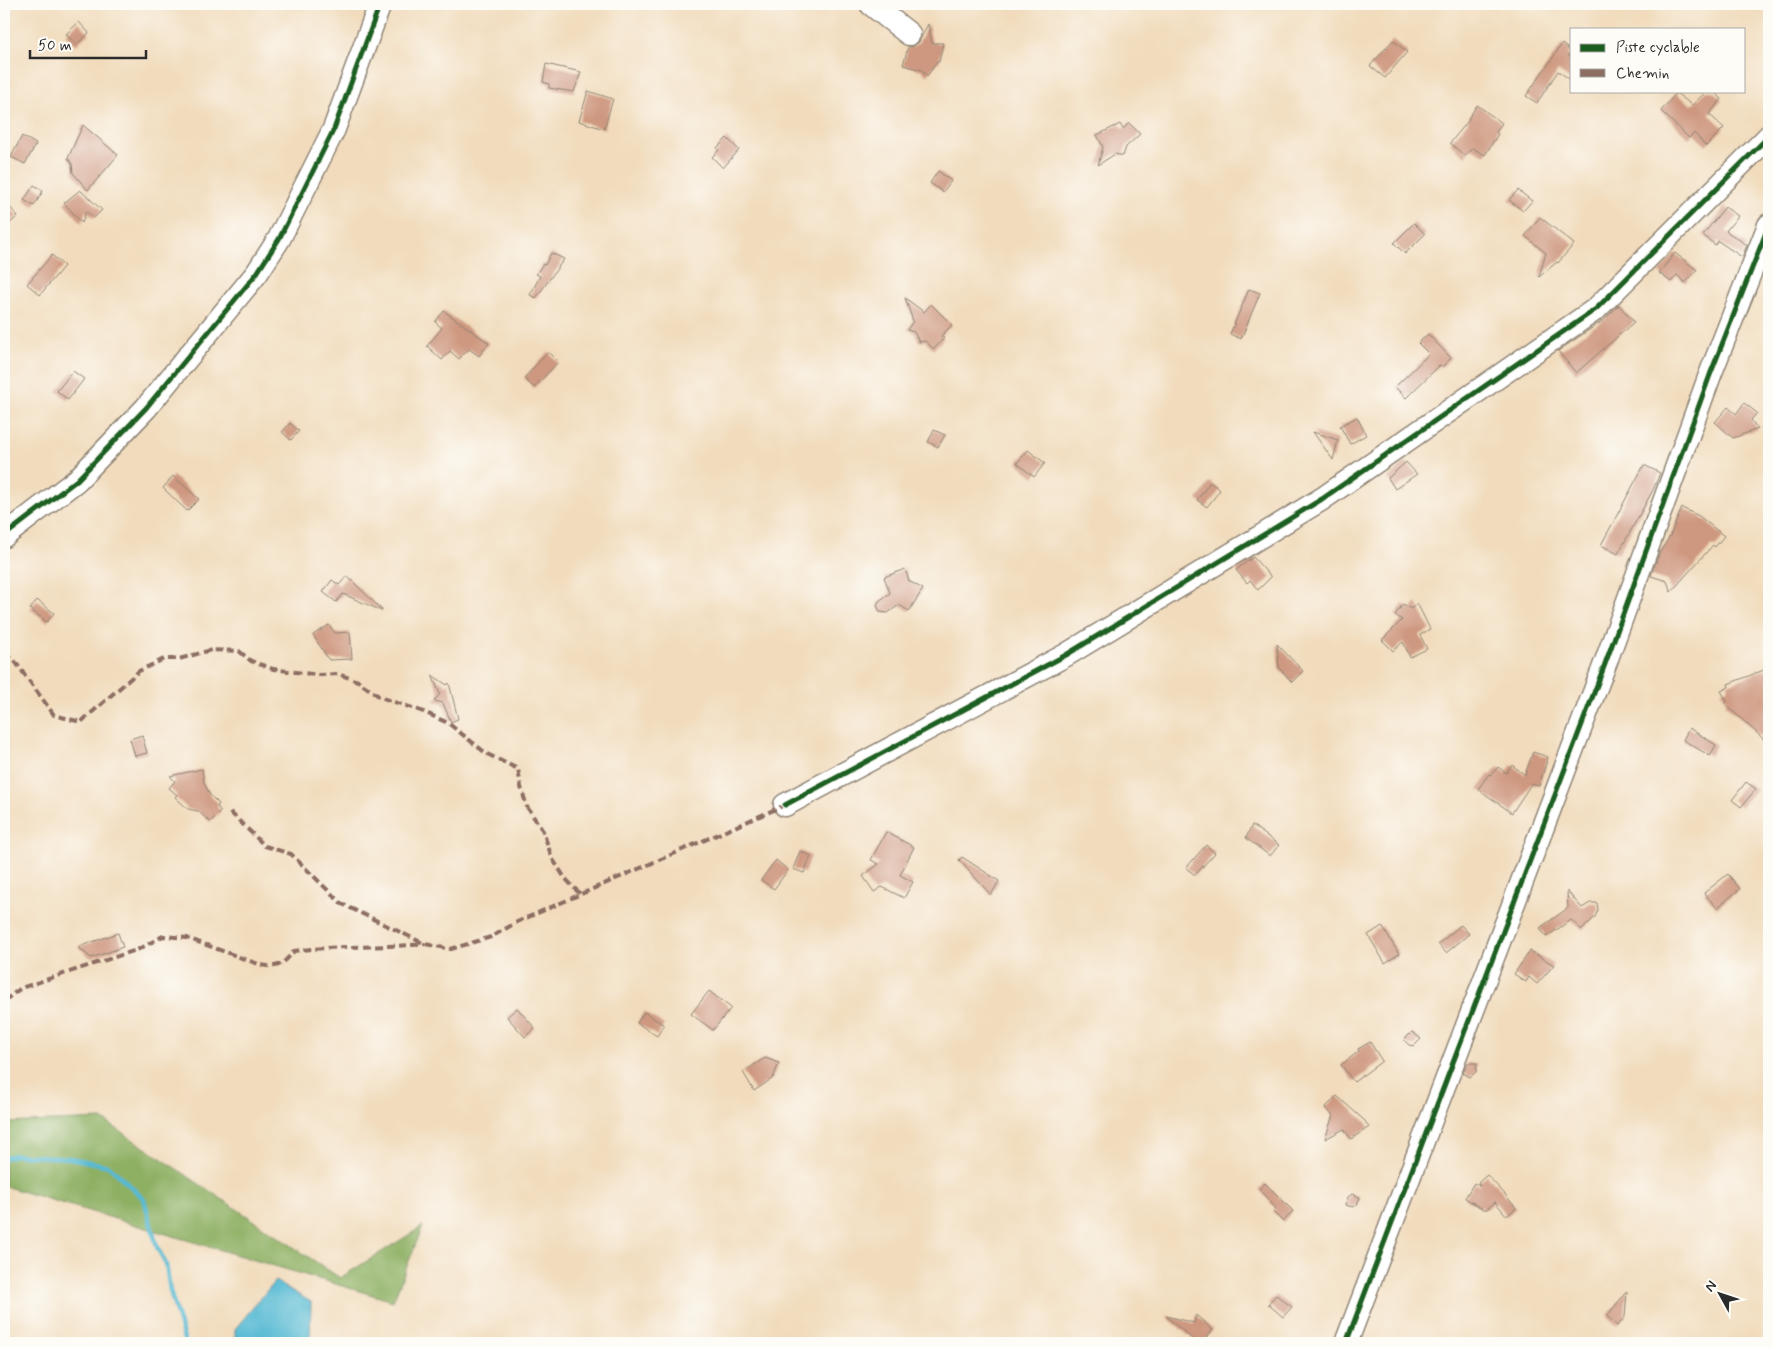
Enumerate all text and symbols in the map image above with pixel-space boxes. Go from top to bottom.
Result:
scale bar [30,28,146,60]
legend [1570,28,1746,92]
text: 50 m [38,36,72,56]
text: Piste cyclable [1616,38,1700,58]
text: Chemin [1616,64,1669,84]
north arrow [1696,1270,1746,1320]
text: N [1701,1277,1721,1296]

